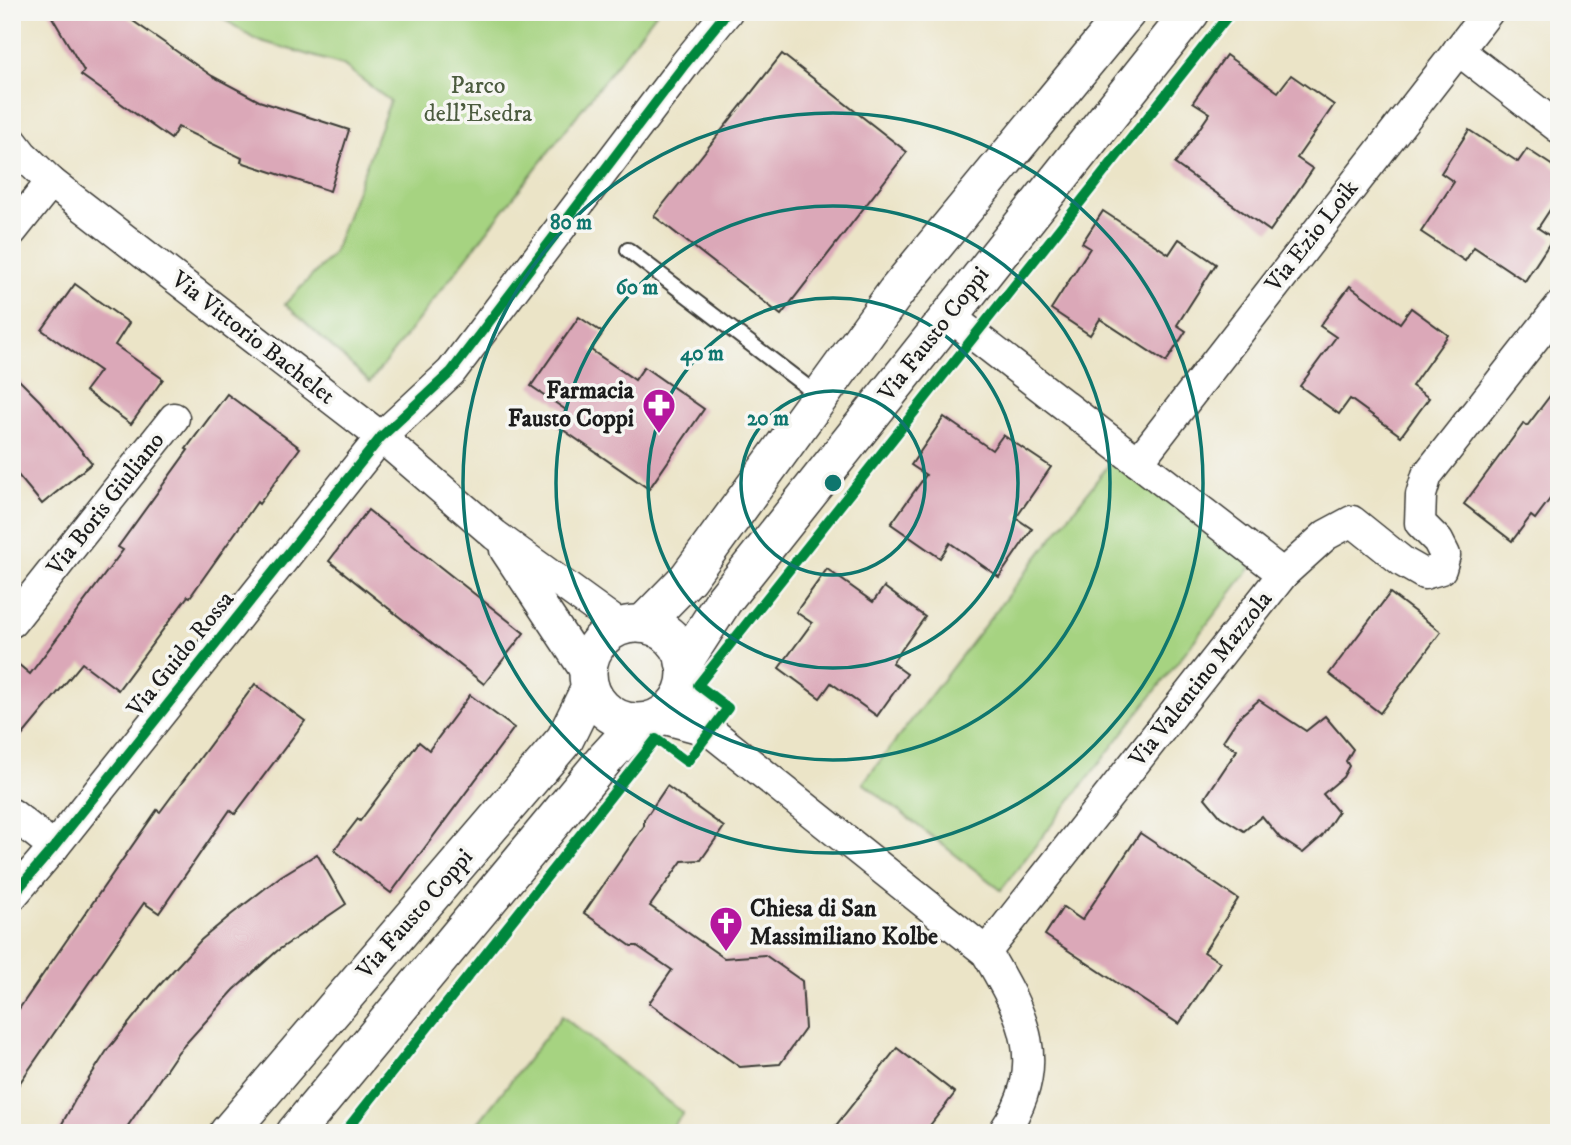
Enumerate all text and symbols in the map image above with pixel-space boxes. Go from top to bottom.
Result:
park label: Parco dell'Esedra [424,71,533,129]
street label: Via Ezio Loik [1258,174,1365,299]
text: 80 m [550,210,592,236]
street label: Via Fausto Coppi [871,261,996,408]
street label: Via Vittorio Bachelet [164,264,341,411]
text: 60 m [616,275,658,301]
text: 40 m [680,341,724,367]
place label: Farmacia Fausto Coppi [508,376,635,434]
pharmacy icon: Farmacia Fausto Coppi [640,386,678,435]
text: 20 m [747,406,789,432]
street label: Via Boris Giuliano [40,426,171,583]
centre of rings [821,471,845,495]
street label: Via Guido Rossa [120,584,242,724]
street label: Via Valentino Mazzola [1122,584,1279,774]
street label: Via Fausto Coppi [350,843,480,986]
place label: Chiesa di San Massimiliano Kolbe [750,894,938,952]
church icon: Chiesa di San Massimiliano Kolbe [707,904,745,953]

